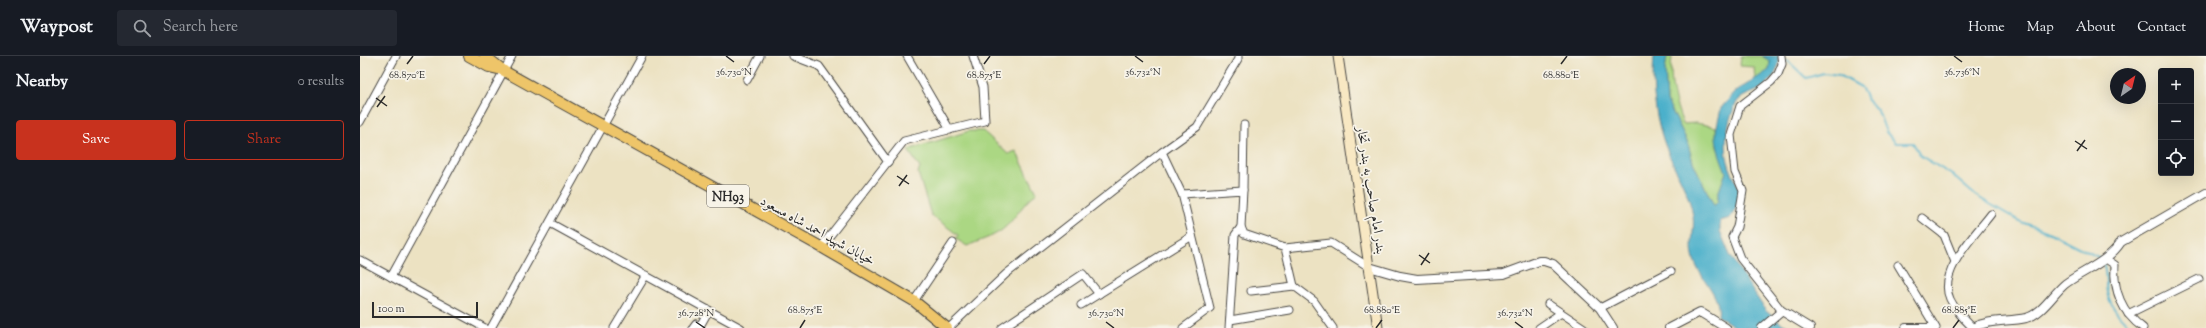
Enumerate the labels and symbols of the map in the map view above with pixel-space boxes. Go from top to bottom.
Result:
text: 36.730°N [716,65,752,80]
text: 36.732°N [1125,65,1161,80]
text: 36.736°N [1944,65,1980,80]
text: 68.870°E [389,68,425,83]
text: 68.875°E [967,68,1001,83]
text: 68.880°E [1543,68,1579,83]
north arrow [2110,68,2146,104]
street label: بندر امام صاحب به بندر تخار [1349,123,1390,256]
road number: NH93 [707,185,749,207]
street label: خیابان شهید احمد شاه مسعود [756,192,878,272]
scale bar [372,300,478,319]
text: 68.875°E [788,303,822,318]
text: 68.880°E [1364,303,1400,318]
text: 68.885°E [1942,303,1976,318]
text: 36.728°N [678,306,714,321]
text: 36.730°N [1088,306,1124,321]
text: 36.732°N [1497,306,1533,321]

